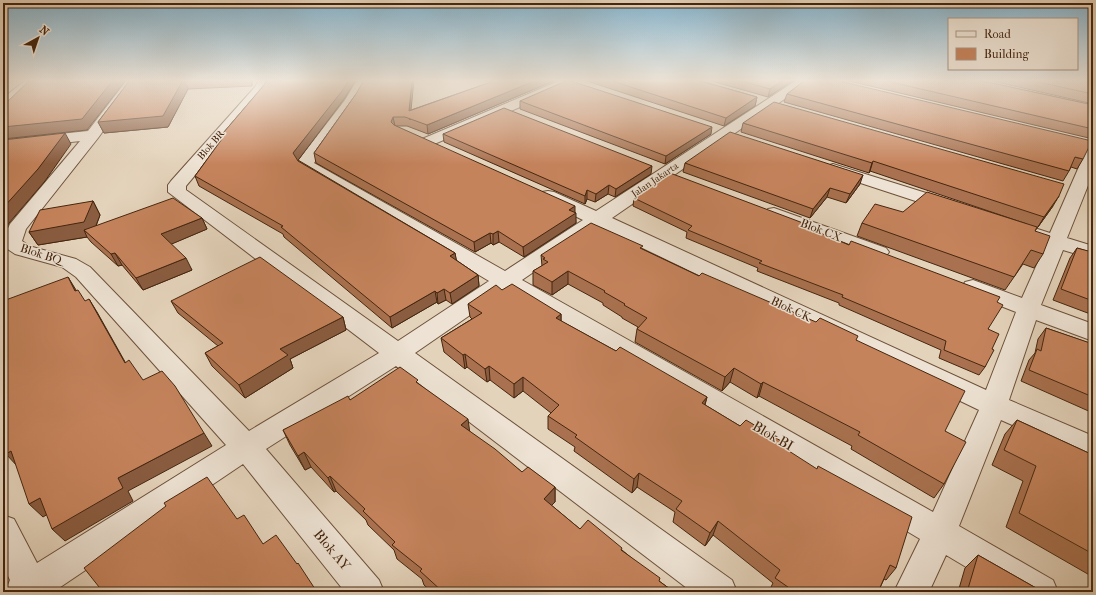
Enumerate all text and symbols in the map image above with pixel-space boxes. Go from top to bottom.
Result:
north arrow [18,18,58,58]
legend [948,18,1078,70]
text: N [37,23,52,39]
text: Road [984,27,1011,41]
text: Building [984,47,1029,61]
street label: Blok BR [195,127,228,162]
street label: Jalan Jakarta [628,160,681,201]
street label: Blok CX [798,216,844,245]
street label: Blok BQ [18,241,67,268]
street label: Blok CK [769,294,814,325]
street label: Blok BI [749,417,797,455]
street label: Blok AY [310,526,354,574]

